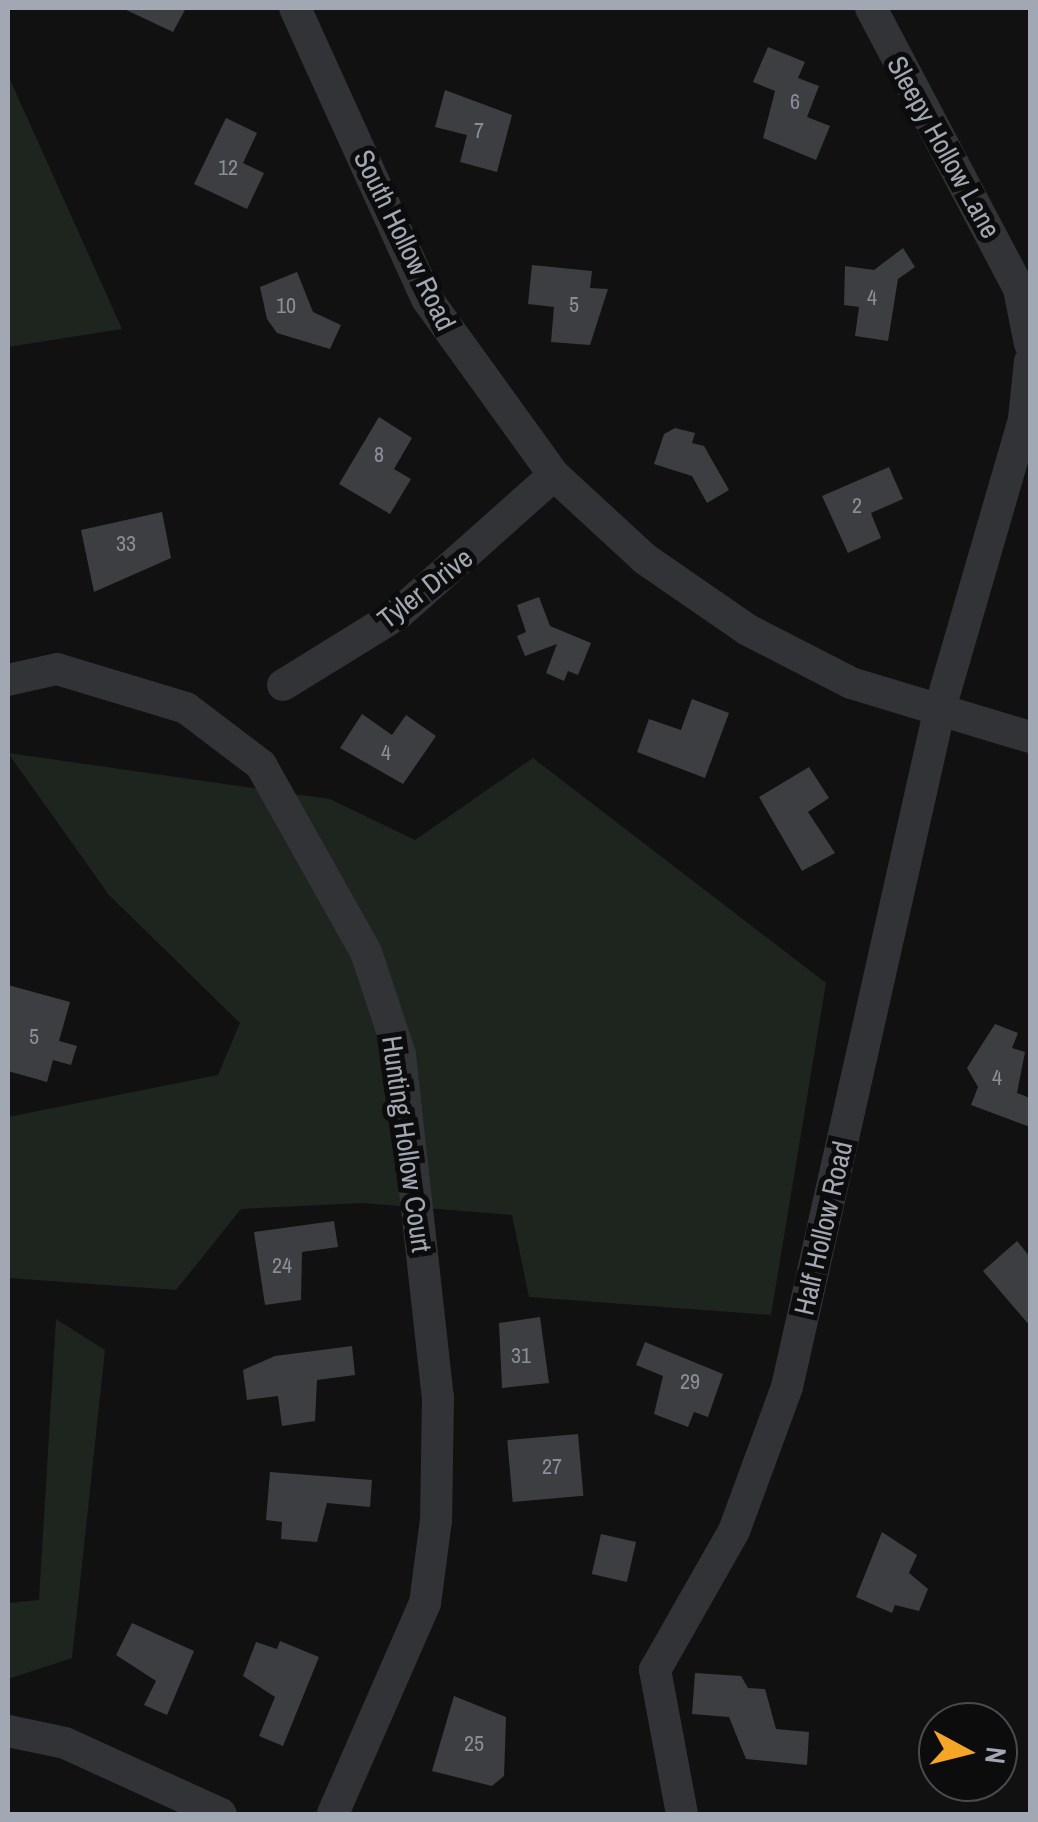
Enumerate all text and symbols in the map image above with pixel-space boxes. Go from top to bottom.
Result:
street label: Sleepy Hollow Lane [880,50,1008,244]
house number: 6 [790,89,800,115]
house number: 7 [474,118,484,144]
street label: South Hollow Road [347,144,463,336]
house number: 12 [218,155,238,181]
house number: 4 [867,285,877,311]
house number: 5 [569,292,579,318]
house number: 10 [276,293,296,319]
house number: 8 [374,442,384,468]
house number: 2 [852,493,862,519]
house number: 33 [116,531,136,557]
street label: Tyler Drive [371,541,479,635]
house number: 4 [381,740,391,766]
house number: 5 [29,1024,39,1050]
street label: Hunting Hollow Court [375,1034,439,1254]
house number: 4 [992,1065,1002,1091]
street label: Half Hollow Road [787,1138,859,1318]
house number: 24 [272,1253,292,1279]
house number: 31 [511,1343,531,1369]
house number: 29 [680,1369,700,1395]
house number: 27 [542,1454,562,1480]
north arrow [918,1702,1018,1802]
house number: 25 [464,1731,484,1757]
text: N [976,1745,1016,1766]

